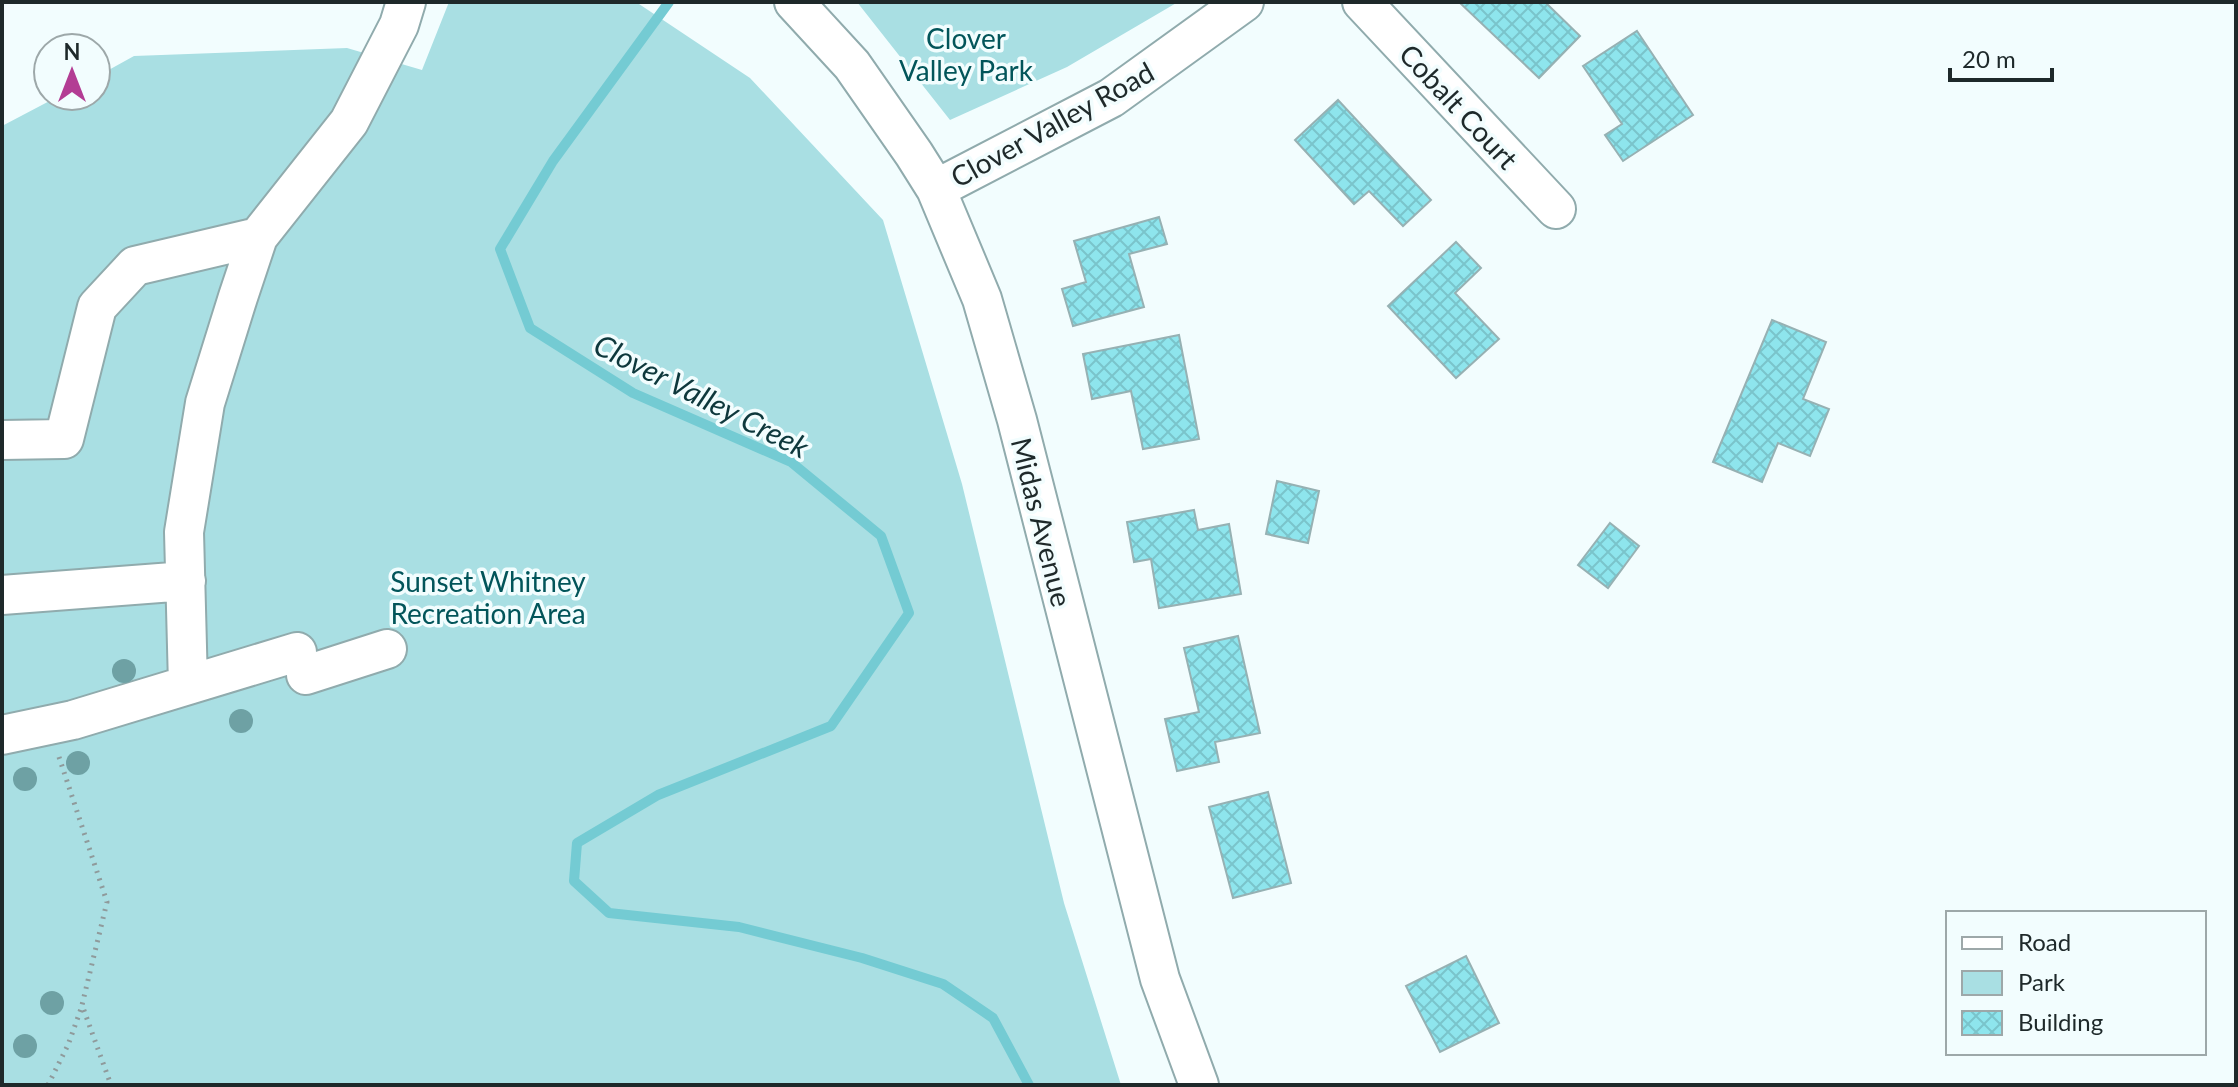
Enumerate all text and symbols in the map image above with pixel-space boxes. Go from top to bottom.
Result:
park label: Clover Valley Park [899,21,1034,87]
north arrow [32,32,112,112]
scale bar [1950,32,2052,82]
street label: Cobalt Court [1393,37,1525,175]
text: N [64,38,80,65]
text: 20 m [1962,44,2016,73]
street label: Clover Valley Road [945,54,1159,194]
water label: Clover Valley Creek [589,325,816,465]
street label: Midas Avenue [1005,434,1079,610]
park label: Sunset Whitney Recreation Area [390,564,586,630]
legend [1946,911,2206,1055]
text: Road [2018,927,2071,956]
text: Park [2018,967,2066,996]
text: Building [2018,1007,2103,1036]

